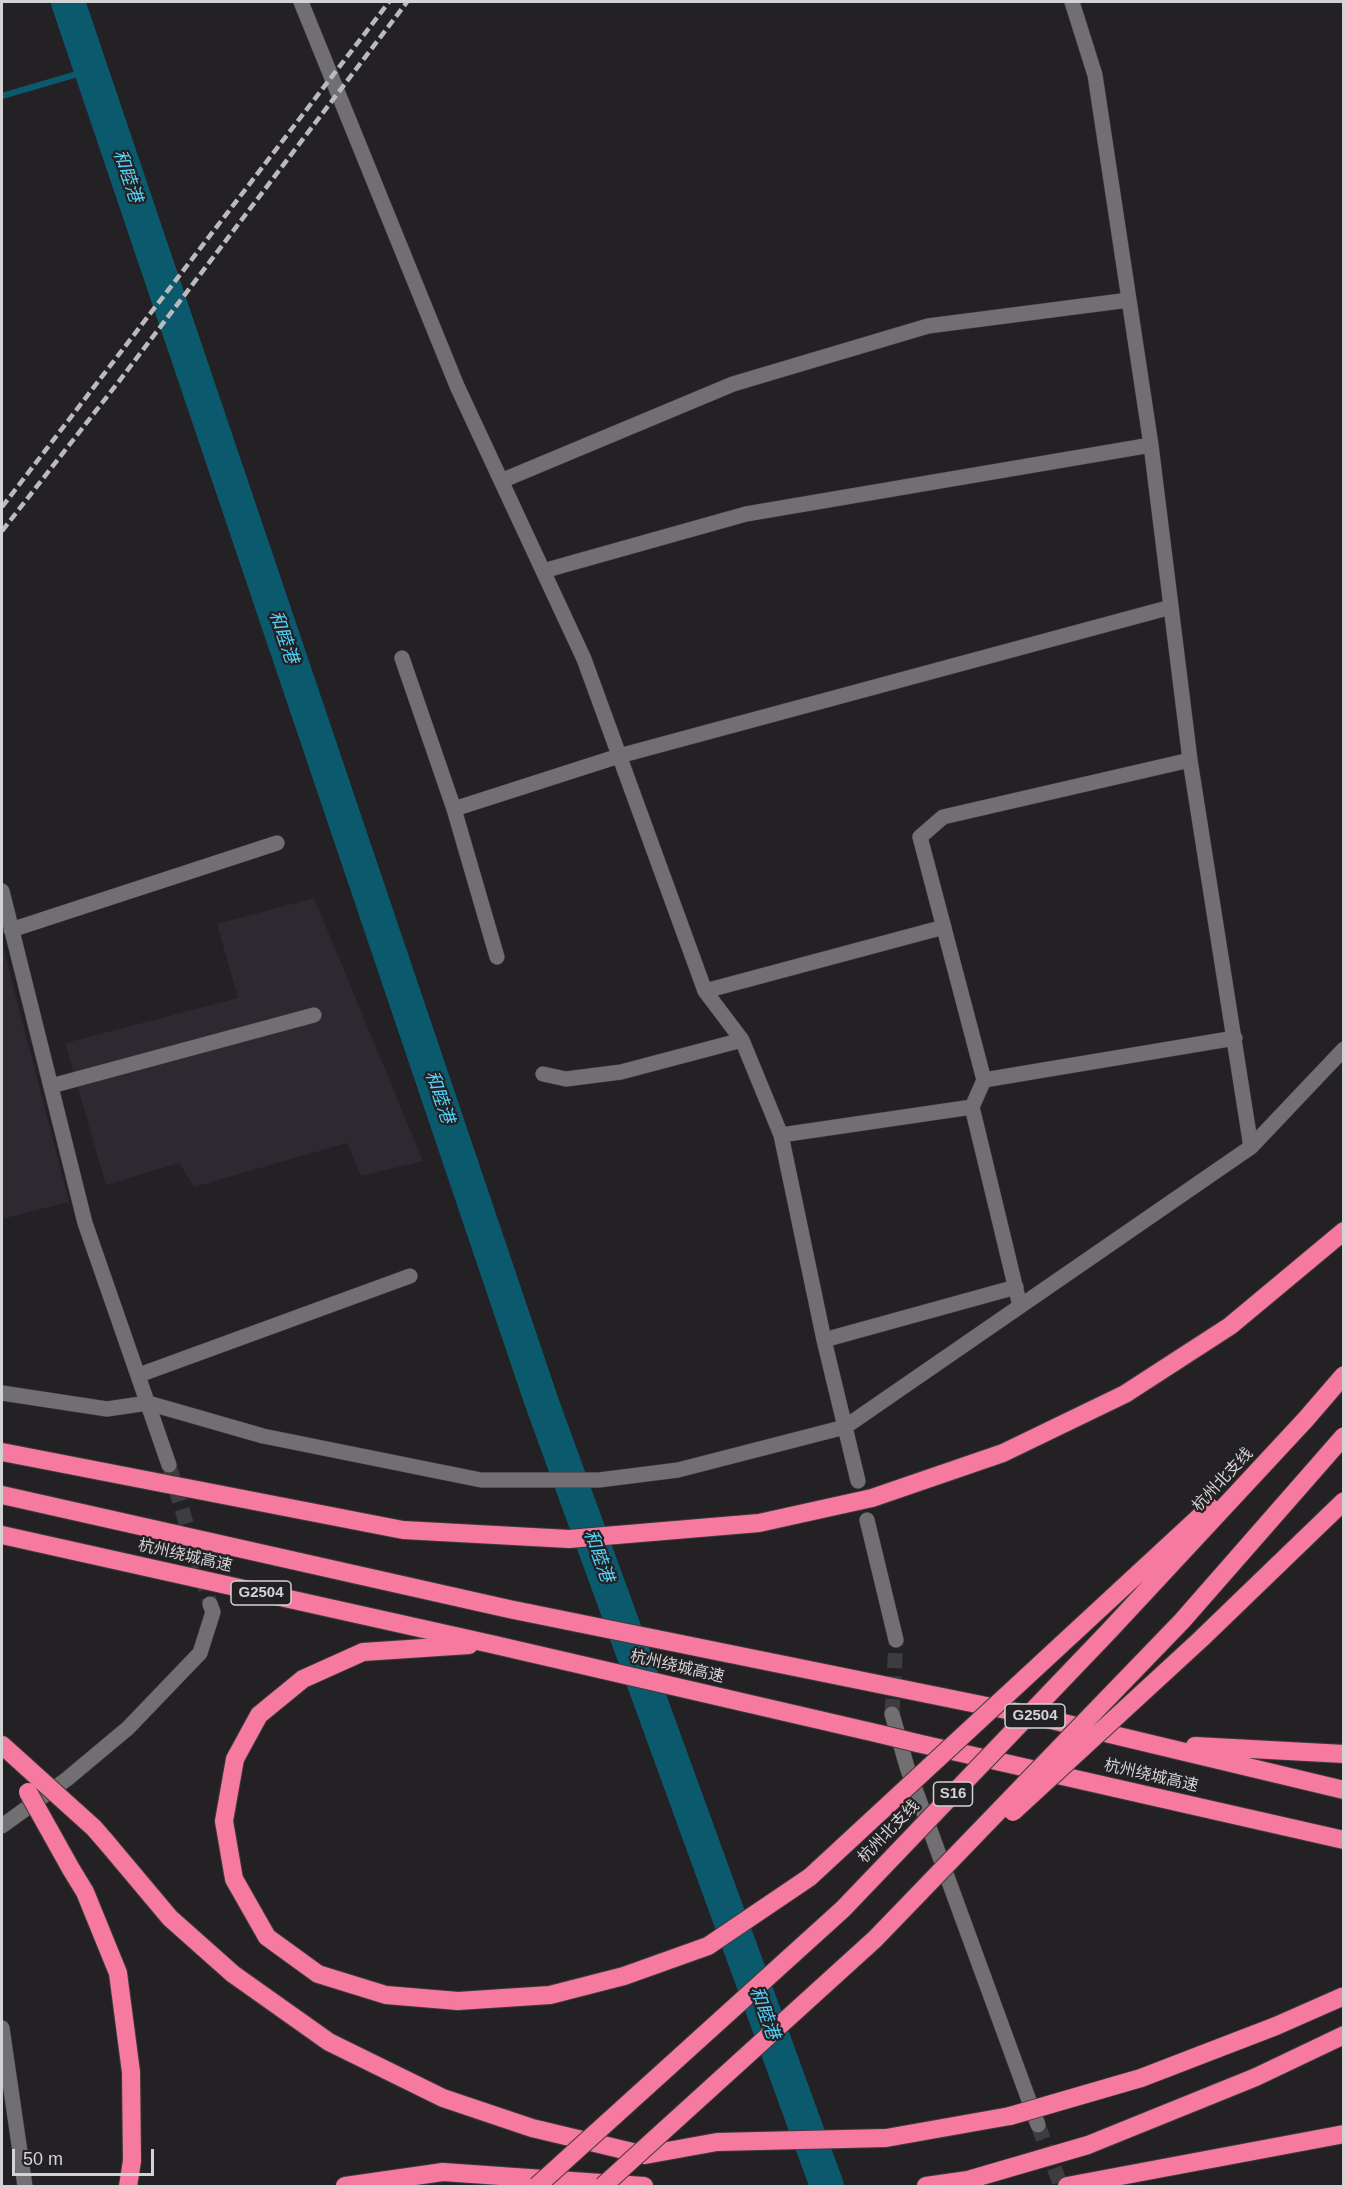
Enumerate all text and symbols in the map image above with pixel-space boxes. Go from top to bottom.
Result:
water label: 和睦港 [108,147,146,205]
water label: 和睦港 [264,608,302,666]
water label: 和睦港 [420,1068,458,1126]
street label: 杭州北支线 [1189,1444,1257,1516]
water label: 和睦港 [579,1527,617,1585]
street label: 杭州绕城高速 [136,1536,234,1576]
road number: G2504 [231,1581,291,1605]
street label: 杭州绕城高速 [628,1647,726,1687]
road number: G2504 [1005,1704,1065,1728]
street label: 杭州绕城高速 [1102,1756,1200,1796]
road number: S16 [934,1782,972,1806]
street label: 杭州北支线 [854,1797,924,1867]
water label: 和睦港 [745,1984,783,2042]
scale bar [15,2137,158,2175]
text: 50 m [23,2149,63,2169]

